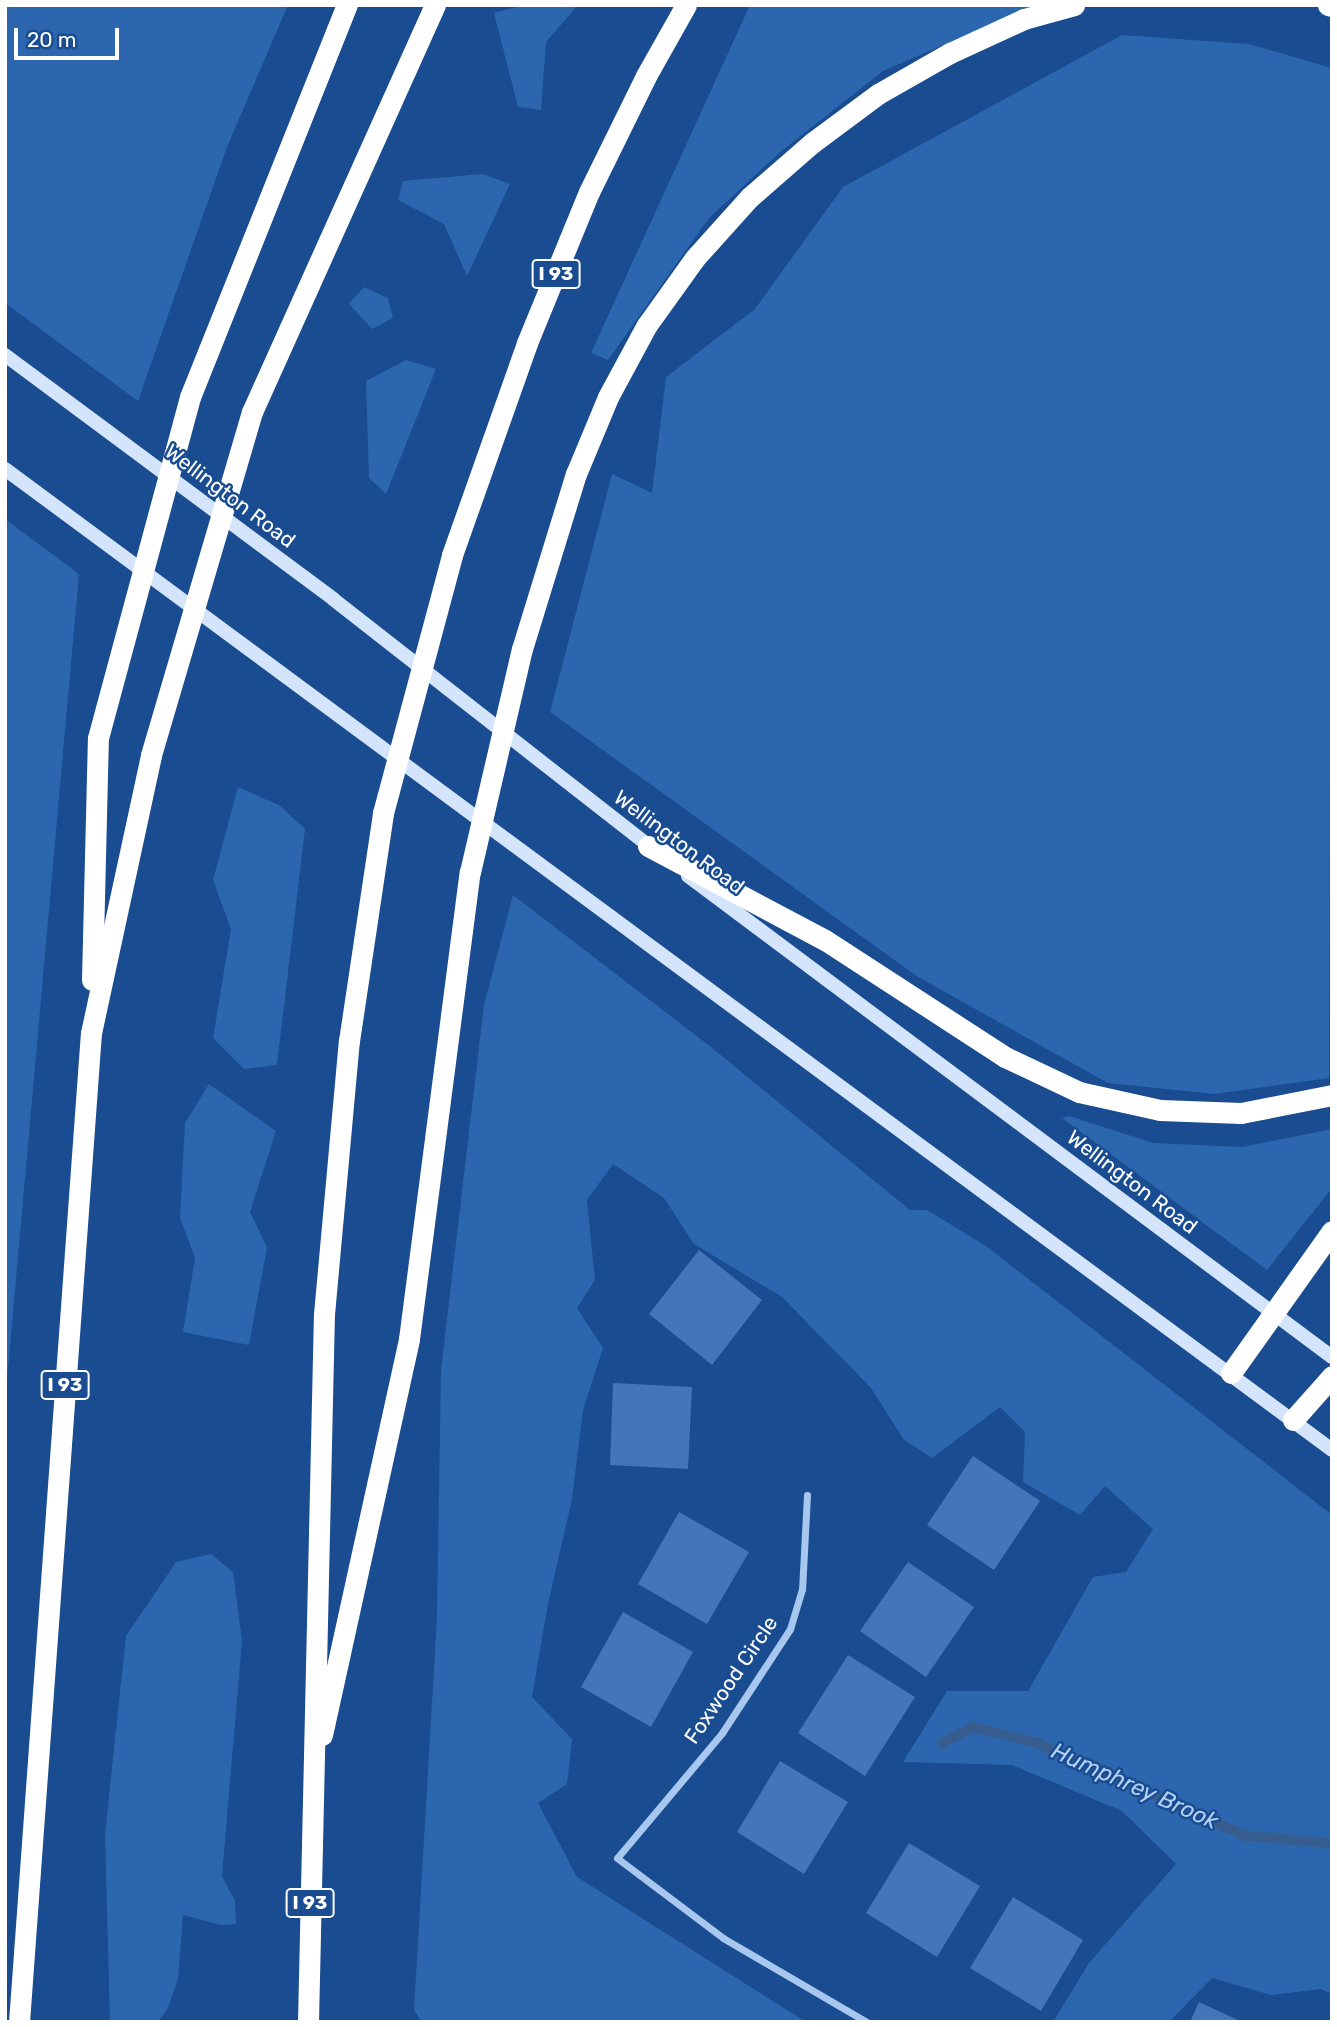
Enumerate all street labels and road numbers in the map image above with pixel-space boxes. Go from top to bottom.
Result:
road number: I 93 [532,258,580,290]
street label: Wellington Road [160,439,300,553]
street label: Wellington Road [609,785,749,899]
street label: Wellington Road [1062,1125,1202,1239]
road number: I 93 [41,1370,90,1400]
street label: Foxwood Circle [679,1611,783,1749]
road number: I 93 [286,1887,334,1918]

